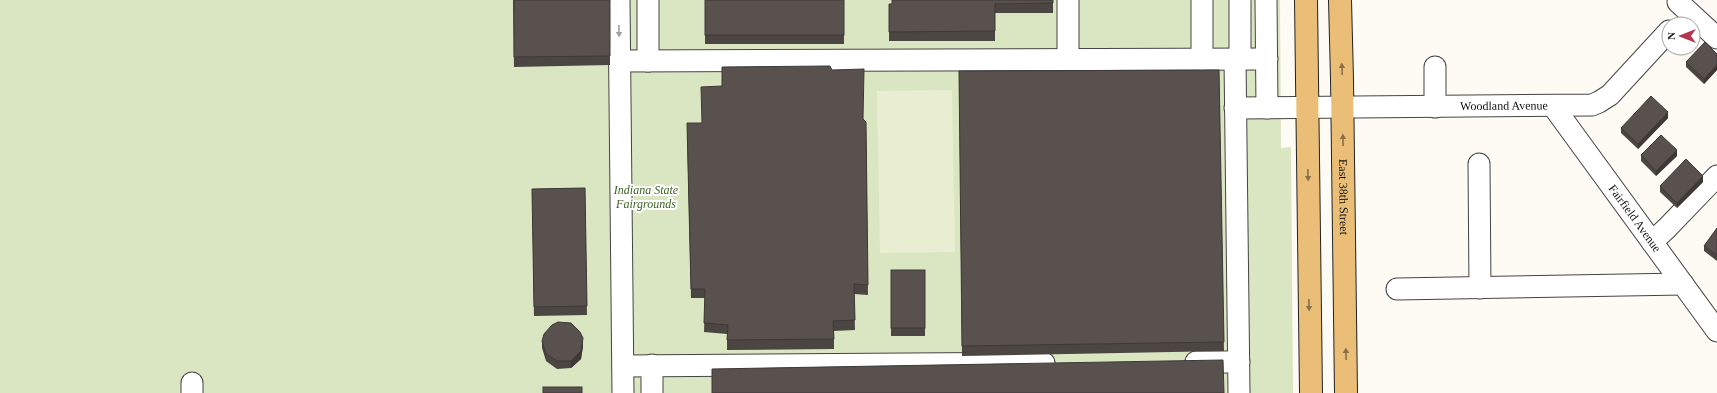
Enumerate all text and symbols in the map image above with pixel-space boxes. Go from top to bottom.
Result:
north arrow [1661,16,1701,56]
one-way arrow [616,25,622,38]
text: N [1665,32,1677,40]
one-way arrow [1339,62,1345,75]
street label: Woodland Avenue [1460,98,1548,113]
one-way arrow [1340,133,1346,146]
street label: East 38th Street [1336,159,1351,236]
one-way arrow [1305,169,1311,182]
street label: Fairfield Avenue [1606,182,1664,255]
park label: Indiana State Fairgrounds [613,183,679,211]
one-way arrow [1306,299,1313,311]
one-way arrow [1342,348,1349,360]

